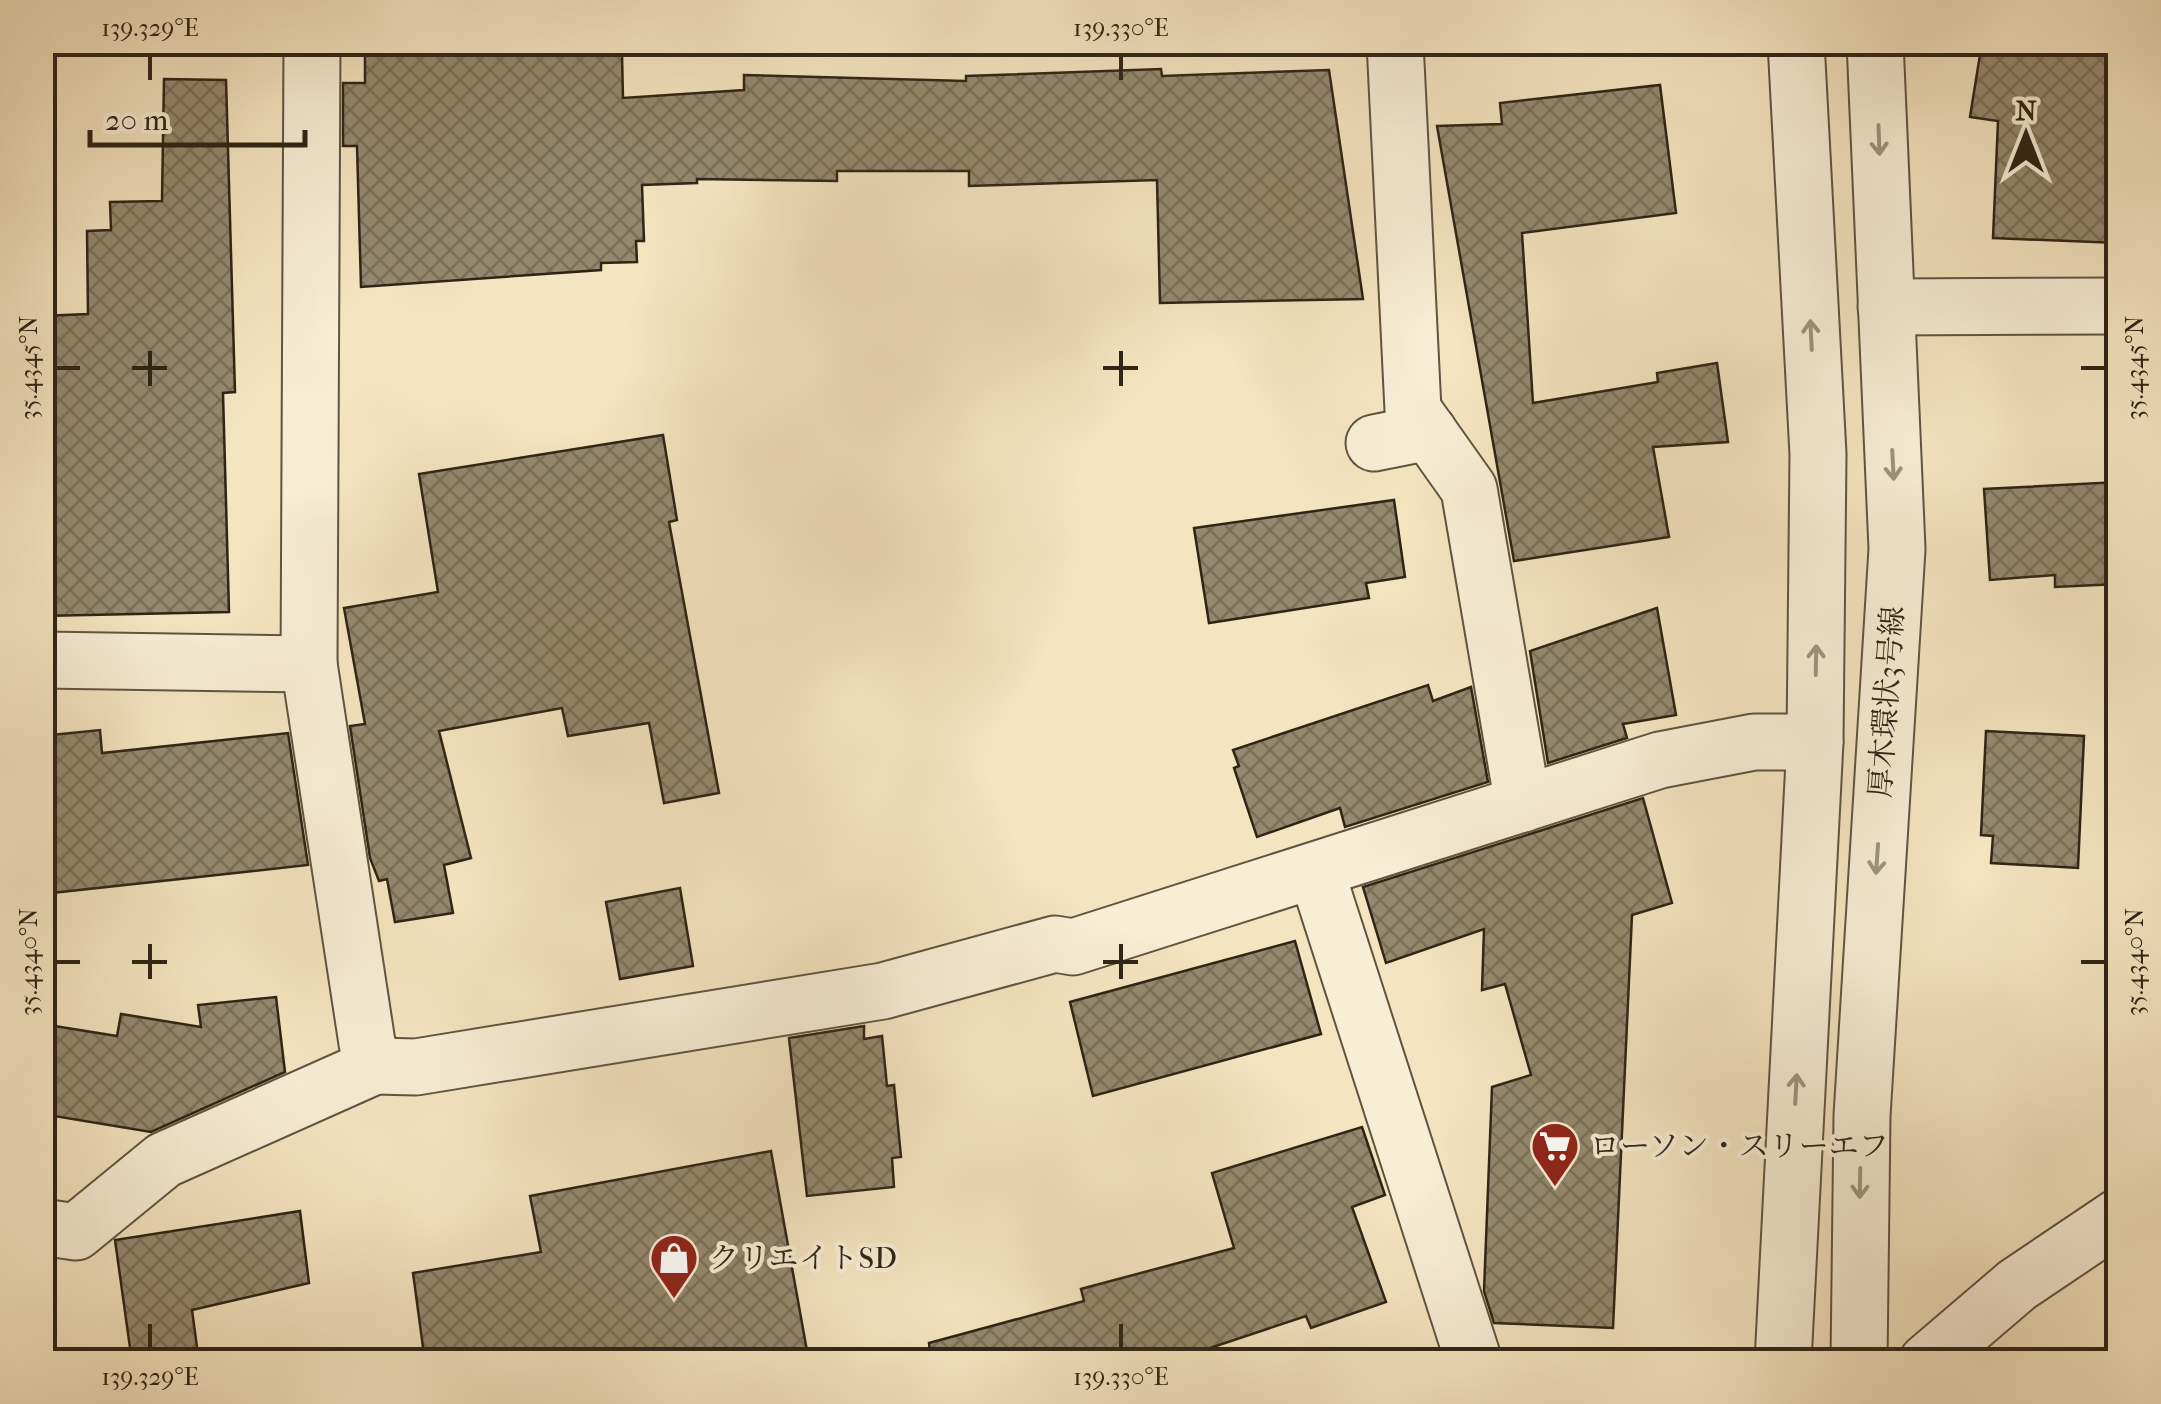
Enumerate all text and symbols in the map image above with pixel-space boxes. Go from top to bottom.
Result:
text: 139.329°E [101,13,199,42]
text: 139.330°E [1073,13,1169,42]
scale bar [90,85,305,147]
north arrow [1976,85,2076,185]
text: N [2015,94,2037,127]
text: 20 m [105,103,168,138]
one-way arrow [1870,123,1889,155]
text: 35.4345°N [14,316,43,420]
text: 35.4345°N [2120,316,2149,420]
one-way arrow [1801,320,1820,352]
one-way arrow [1884,448,1903,480]
street label: 厚木環状3号線 [1863,605,1911,799]
one-way arrow [1806,644,1826,676]
one-way arrow [1867,842,1886,874]
text: 35.4340°N [14,908,43,1016]
text: 35.4340°N [2120,908,2149,1016]
one-way arrow [1787,1074,1806,1106]
supermarket icon: ローソン・スリーエフ [1529,1120,1581,1188]
place label: ローソン・スリーエフ [1590,1129,1889,1164]
one-way arrow [1850,1166,1870,1199]
shop icon: クリエイトSD [648,1232,700,1300]
place label: クリエイトSD [709,1241,897,1276]
text: 139.329°E [101,1362,199,1391]
text: 139.330°E [1073,1362,1169,1391]

